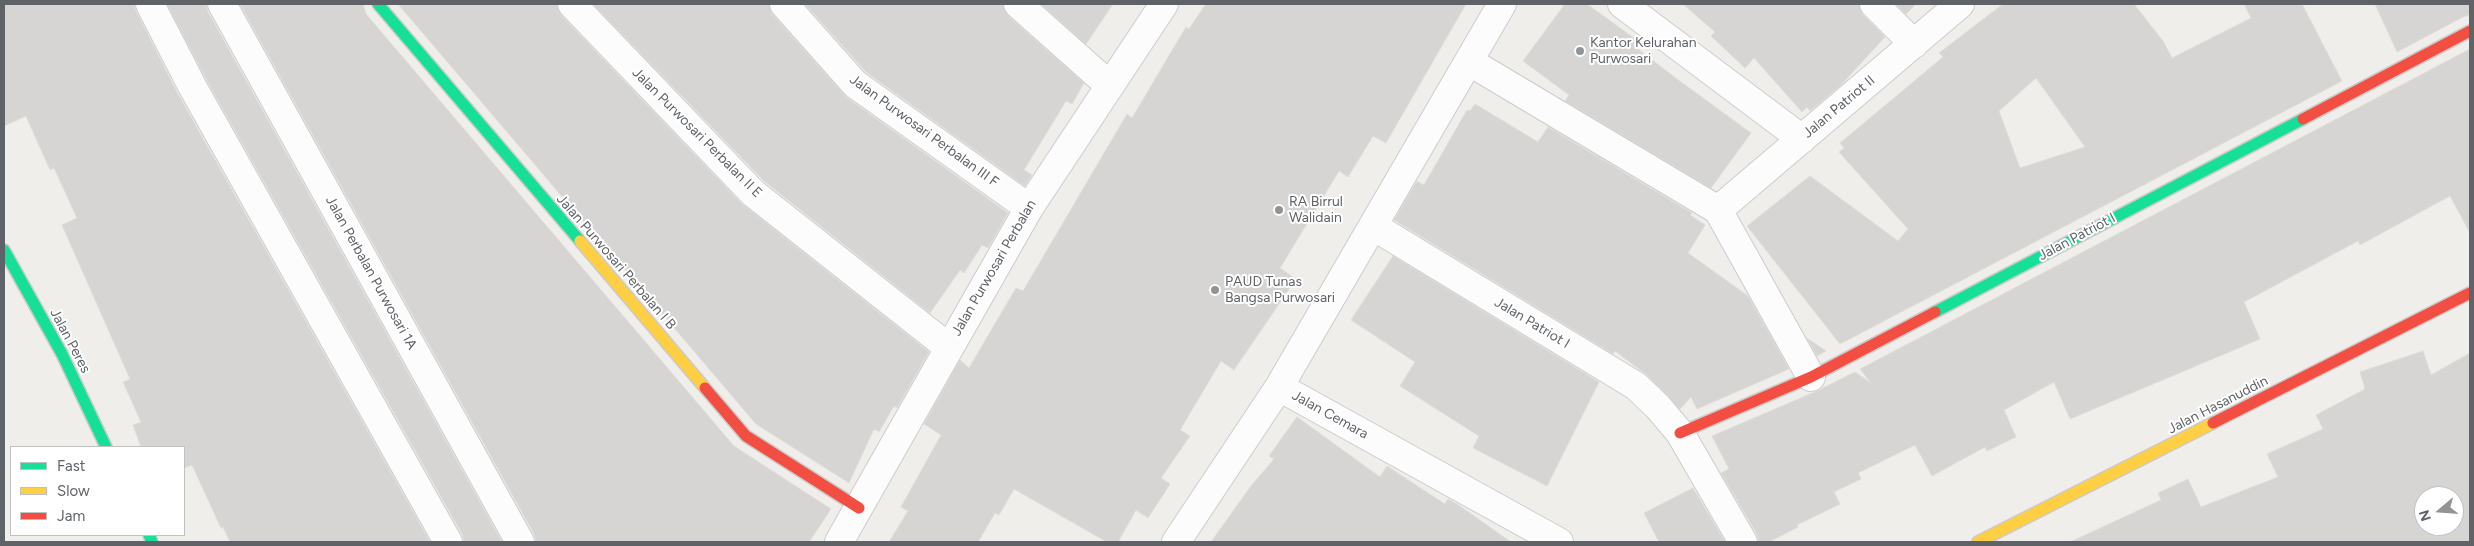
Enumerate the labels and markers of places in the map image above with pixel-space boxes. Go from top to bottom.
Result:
place label: Kantor Kelurahan Purwosari [1590,35,1697,68]
marker: Kantor Kelurahan Purwosari [1574,45,1586,57]
place label: RA Birrul Walidain [1289,194,1343,226]
marker: RA Birrul Walidain [1273,204,1285,216]
place label: PAUD Tunas Bangsa Purwosari [1225,274,1335,306]
marker: PAUD Tunas Bangsa Purwosari [1209,284,1221,296]

